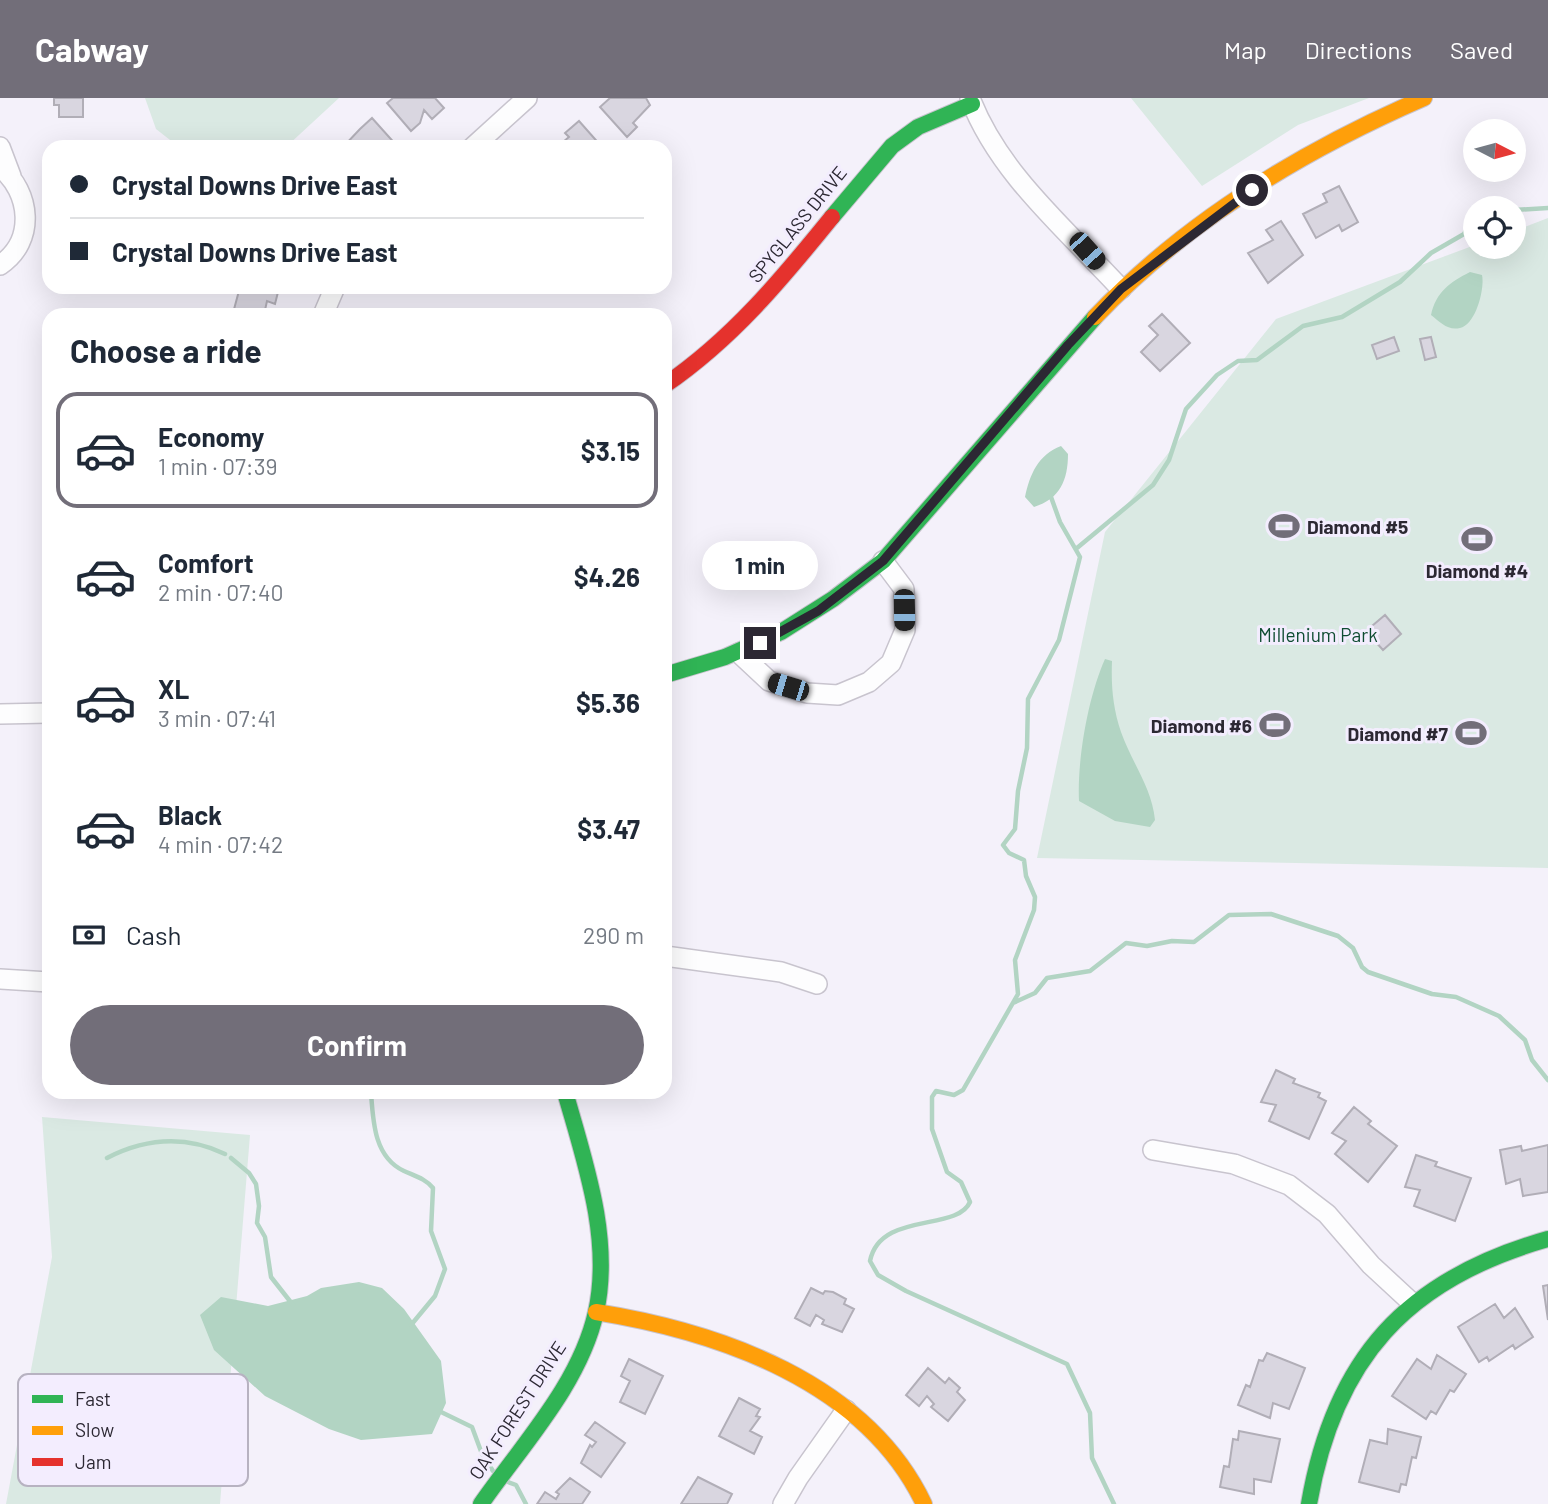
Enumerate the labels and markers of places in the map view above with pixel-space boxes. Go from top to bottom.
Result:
sports icon: Diamond #5 [1267,509,1301,543]
place label: Diamond #5 [1307,515,1408,538]
sports icon: Diamond #4 [1460,522,1494,556]
place label: Diamond #4 [1426,559,1528,582]
sports icon: Diamond #6 [1258,708,1292,742]
place label: Diamond #6 [1151,714,1252,737]
sports icon: Diamond #7 [1454,716,1488,750]
place label: Diamond #7 [1348,722,1449,745]

